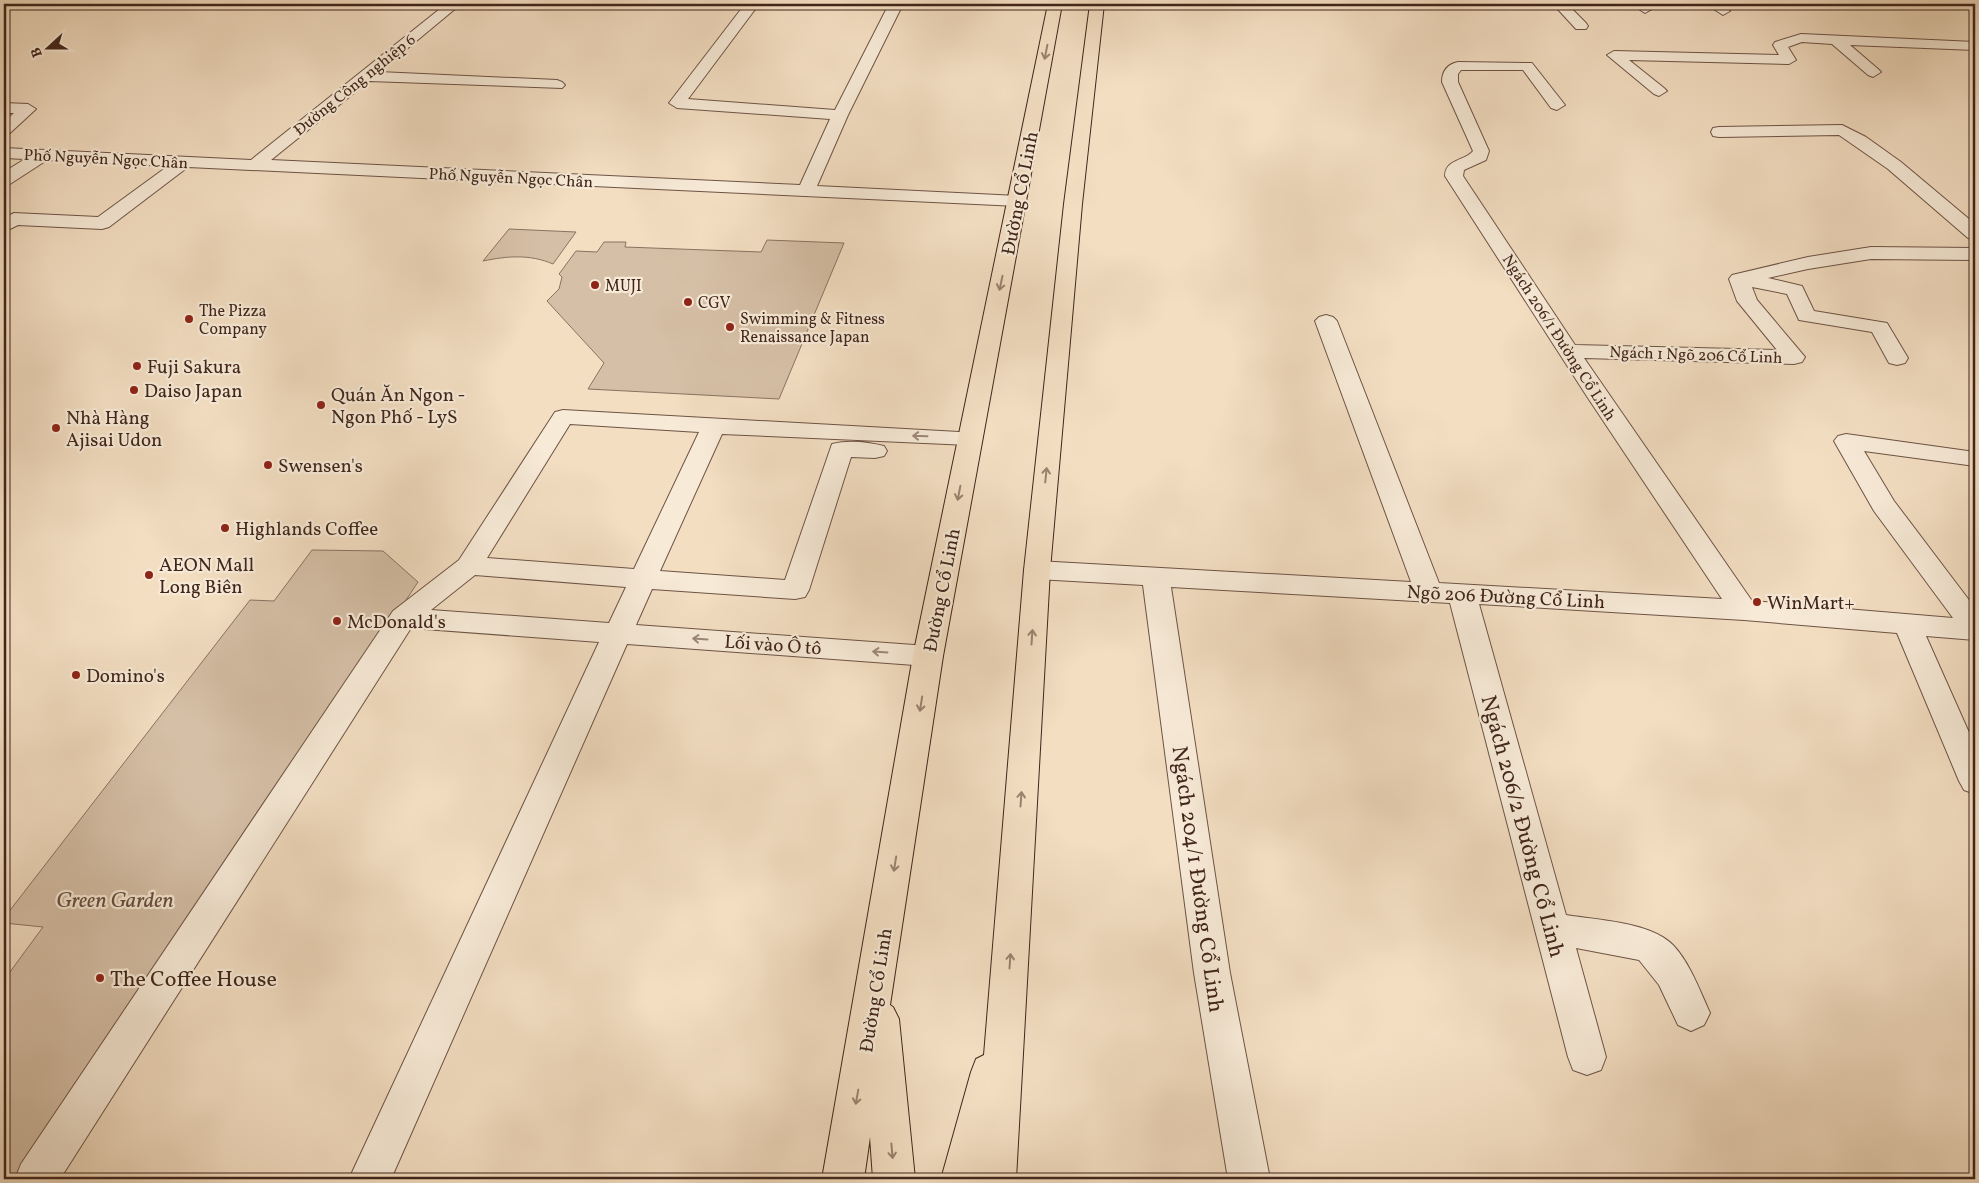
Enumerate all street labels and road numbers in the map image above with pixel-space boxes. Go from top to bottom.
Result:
street label: Đường Công nghiệp 6 [290,30,421,142]
street label: Đường Cổ Linh [996,129,1046,258]
street label: Phố Nguyễn Ngọc Chân [23,145,189,175]
street label: Phố Nguyễn Ngọc Chân [428,164,594,194]
street label: Ngách 206/1 Đường Cổ Linh [1496,250,1621,426]
street label: Ngách 1 Ngõ 206 Cổ Linh [1609,342,1783,370]
street label: Đường Cổ Linh [918,526,968,655]
street label: Ngõ 206 Đường Cổ Linh [1406,580,1606,616]
street label: Lối vào Ô tô [723,630,822,662]
street label: Ngách 206/2 Đường Cổ Linh [1472,692,1572,961]
street label: Ngách 204/1 Đường Cổ Linh [1162,744,1231,1015]
street label: Đường Cổ Linh [854,926,900,1054]

